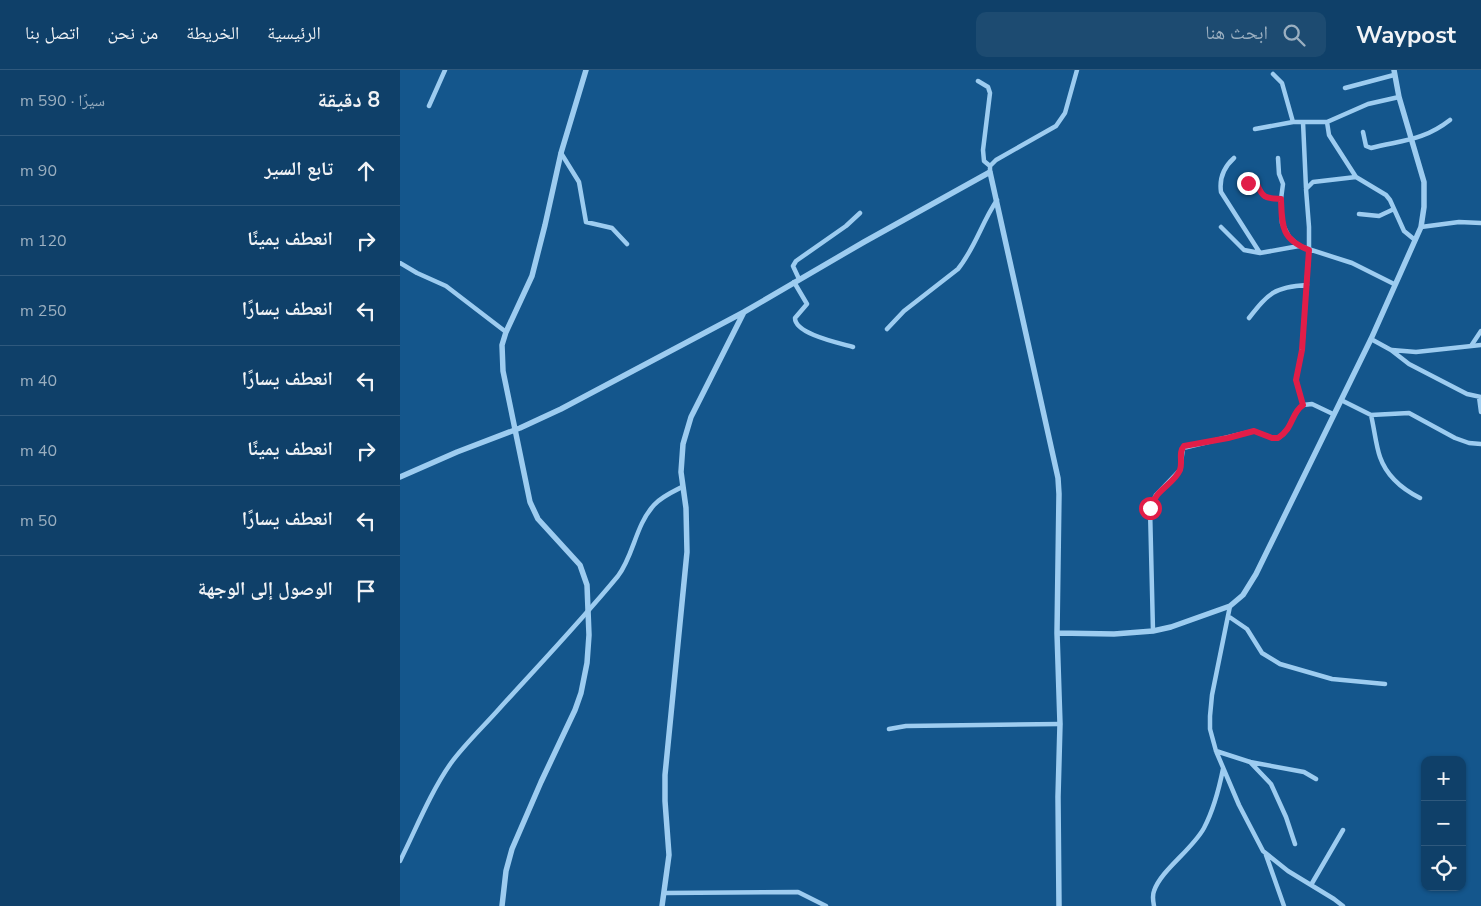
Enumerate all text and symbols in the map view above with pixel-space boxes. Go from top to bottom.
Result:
search box [976,12,1326,57]
text: Waypost [1356,19,1456,51]
text: ابحث هنا [1205,20,1268,46]
text: اتصل بنا [25,21,80,45]
text: من نحن [108,21,158,45]
text: الخريطة [186,21,239,45]
text: الرئيسية [267,21,321,45]
icon: search [1280,21,1308,49]
text: 8 دقيقة [318,86,380,114]
text: سيرًا · 590 m [20,90,105,112]
text: تابع السير [264,156,333,182]
icon: ahead [352,157,380,185]
text: 90 m [20,160,57,182]
route end [1237,172,1260,195]
text: انعطف يمينًا [247,226,333,252]
icon: right [352,227,380,255]
text: 120 m [20,230,67,252]
text: انعطف يسارًا [242,296,333,322]
icon: left [352,297,380,325]
text: 250 m [20,300,67,322]
text: انعطف يسارًا [242,366,333,392]
icon: left [352,367,380,395]
text: 40 m [20,370,57,392]
text: انعطف يمينًا [247,436,333,462]
icon: right [352,437,380,465]
text: 40 m [20,440,57,462]
route start [1139,497,1162,520]
text: انعطف يسارًا [242,506,333,532]
icon: left [352,507,380,535]
text: 50 m [20,510,57,532]
text: الوصول إلى الوجهة [198,576,333,602]
icon: arrive [352,577,380,605]
map controls [1421,756,1466,891]
button: + [1421,756,1466,801]
button: − [1421,801,1466,846]
button: locate [1421,846,1466,891]

